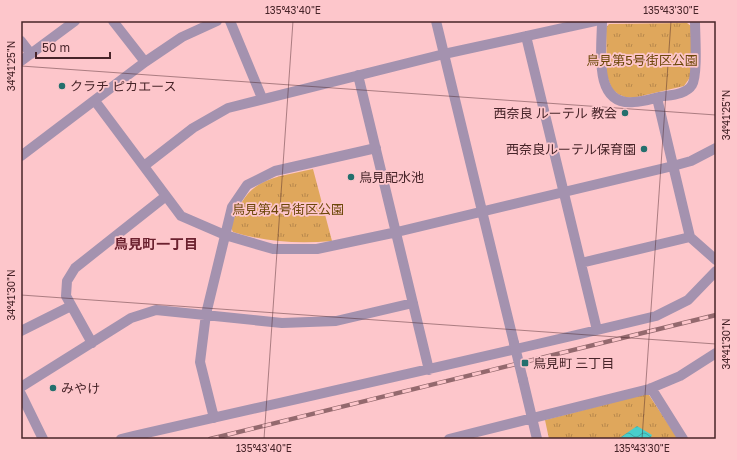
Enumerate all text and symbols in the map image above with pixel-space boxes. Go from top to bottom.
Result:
text: 135°43'40"E [265,4,321,16]
text: 135°43'30"E [643,4,699,16]
scale bar [36,34,110,60]
text: 50 m [42,40,70,55]
text: 34°41'25"N [5,41,17,91]
park label: 鳥見第5号街区公園 [586,52,698,68]
place label: クラチ ピカエース [70,78,177,94]
marker: クラチ ピカエース [57,81,67,91]
text: 34°41'25"N [720,90,732,140]
place label: 西奈良 ルーテル 教会 [493,105,617,121]
marker: 西奈良 ルーテル 教会 [620,108,630,118]
place label: 西奈良ルーテル保育園 [506,141,636,157]
marker: 西奈良ルーテル保育園 [639,144,649,154]
place label: 鳥見配水池 [359,169,424,185]
marker: 鳥見配水池 [346,172,356,182]
park label: 鳥見第4号街区公園 [232,201,344,217]
district label: 鳥見町一丁目 [114,235,198,252]
text: 34°41'30"N [5,269,17,321]
text: 34°41'30"N [720,318,732,370]
place label: 鳥見町 三丁目 [533,355,614,371]
marker: 鳥見町 三丁目 [520,358,530,368]
place label: みやけ [61,380,100,396]
marker: みやけ [48,383,58,393]
text: 135°43'40"E [236,442,292,454]
text: 135°43'30"E [614,442,670,454]

